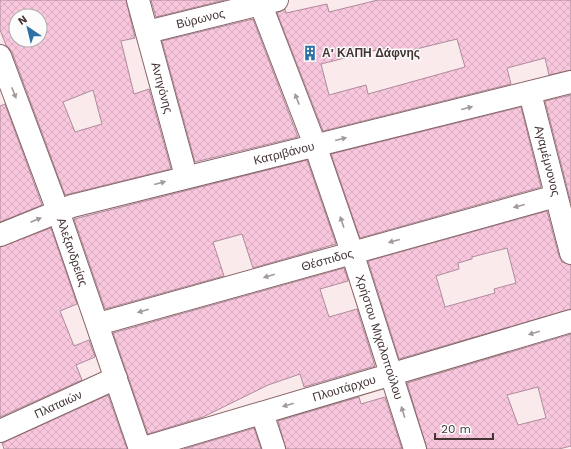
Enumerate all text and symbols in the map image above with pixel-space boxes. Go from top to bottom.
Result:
street label: Βύρωνος [175,6,226,32]
north arrow [8,8,48,48]
text: N [15,13,30,28]
building icon: Α' ΚΑΠΗ Δάφνης [301,44,319,62]
place label: Α' ΚΑΠΗ Δάφνης [322,46,420,60]
street label: Αντιγόνης [148,61,176,115]
one-way arrow [11,87,17,99]
one-way arrow [294,93,300,105]
one-way arrow [461,104,473,110]
street label: Αγαμέμνονος [532,124,563,198]
one-way arrow [335,135,347,141]
street label: Κατριβάνου [252,139,316,168]
one-way arrow [155,180,167,186]
one-way arrow [513,203,525,209]
one-way arrow [338,215,344,227]
street label: Αλεξανδρείας [54,216,91,288]
one-way arrow [30,217,42,223]
one-way arrow [387,238,399,244]
street label: Θέσπιδος [300,246,355,274]
one-way arrow [262,273,274,279]
street label: Χρήστου Μιχαλοπούλου [353,273,406,401]
one-way arrow [137,308,149,314]
one-way arrow [527,330,539,336]
street label: Πλουτάρχου [311,372,377,404]
street label: Πλαταιών [32,387,84,421]
one-way arrow [282,402,294,408]
one-way arrow [400,405,406,417]
scale bar [435,415,493,441]
text: 20 m [441,422,471,436]

